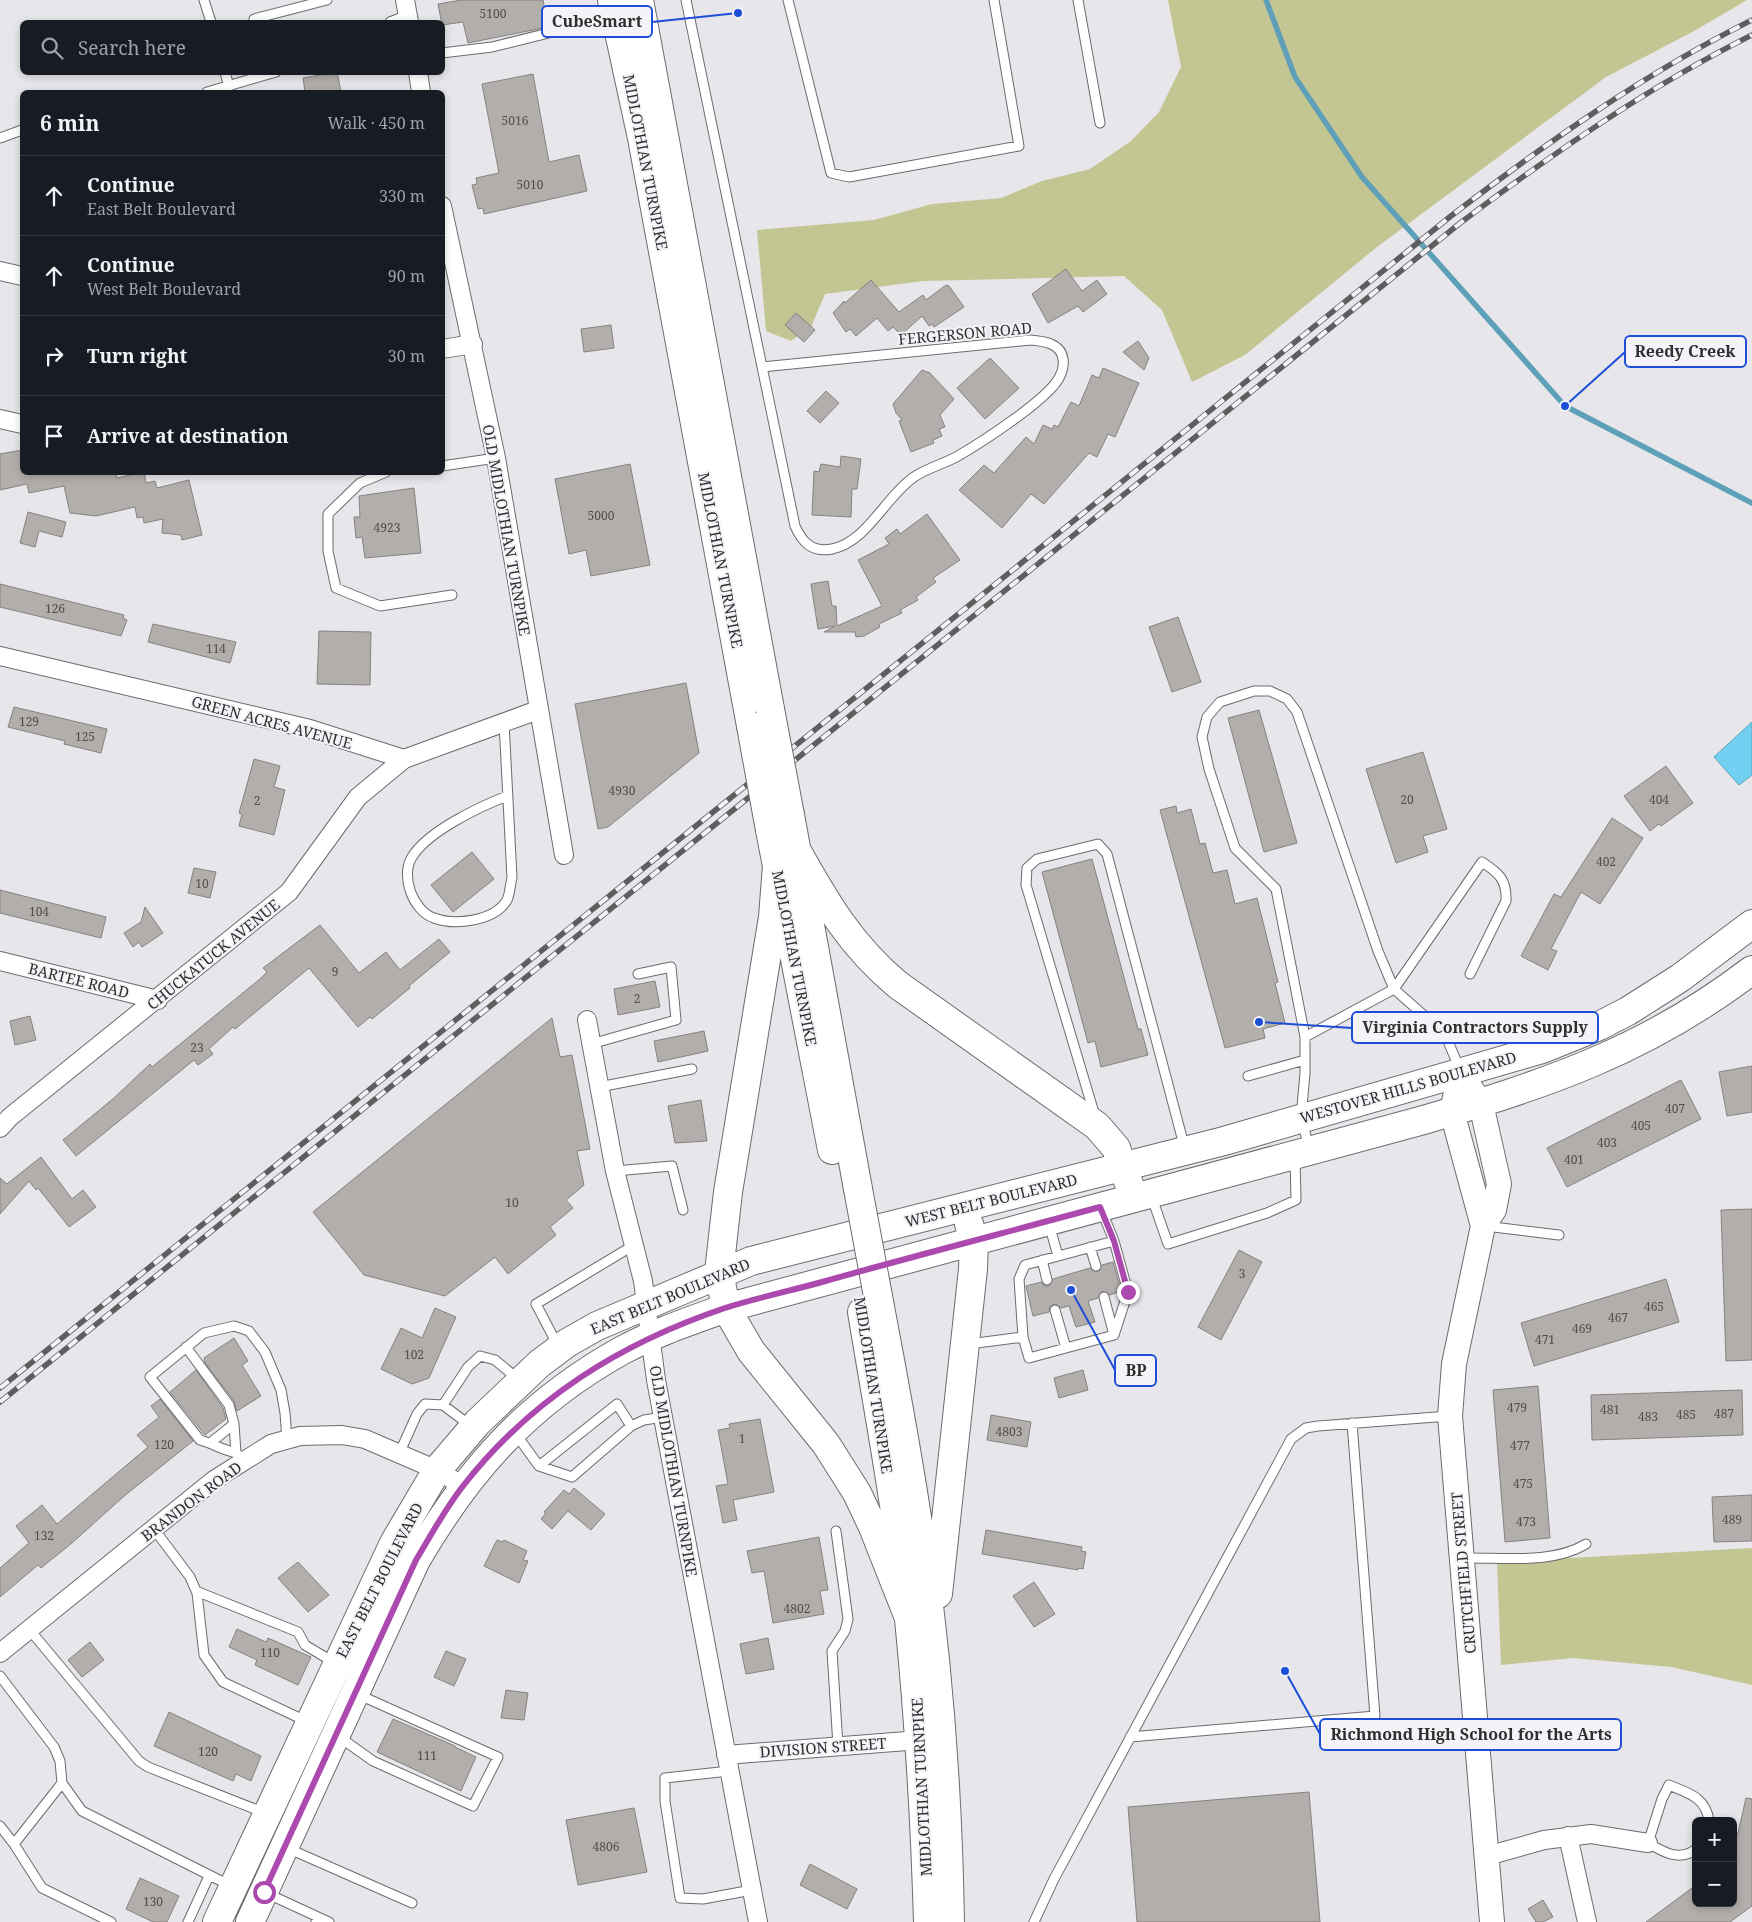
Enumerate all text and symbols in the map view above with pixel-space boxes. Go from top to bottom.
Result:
house number: 5100 [480,5,507,22]
callout: CubeSmart [542,6,652,37]
text: CubeSmart [552,10,643,32]
search box [20,20,445,75]
icon: search [38,34,66,62]
text: Search here [78,35,186,61]
street label: MIDLOTHIAN TURNPIKE [619,72,673,252]
text: 6 min [40,109,99,137]
text: Walk · 450 m [328,112,425,134]
house number: 5016 [502,112,529,129]
text: Continue [87,172,175,198]
house number: 5010 [517,176,544,193]
icon: ahead [40,182,68,210]
text: 330 m [379,185,425,207]
text: East Belt Boulevard [87,198,236,220]
text: Continue [87,252,175,278]
icon: ahead [40,262,68,290]
text: 90 m [388,265,425,287]
text: West Belt Boulevard [87,278,241,300]
street label: FERGERSON ROAD [897,317,1033,349]
callout: Reedy Creek [1625,336,1746,367]
text: Reedy Creek [1634,340,1736,362]
icon: right [40,342,68,370]
text: Turn right [87,343,187,369]
text: 30 m [388,345,425,367]
icon: arrive [40,422,68,450]
text: Arrive at destination [87,423,289,449]
street label: OLD MIDLOTHIAN TURNPIKE [479,423,535,637]
street label: MIDLOTHIAN TURNPIKE [694,470,748,650]
house number: 5000 [588,507,615,524]
house number: 4923 [374,519,401,536]
house number: 126 [45,600,65,617]
house number: 114 [206,640,226,657]
street label: GREEN ACRES AVENUE [189,691,355,753]
house number: 129 [19,713,39,730]
house number: 125 [75,728,95,745]
house number: 4930 [609,782,636,799]
house number: 20 [1400,791,1414,808]
house number: 404 [1649,791,1669,808]
house number: 2 [254,792,260,809]
house number: 402 [1596,853,1616,870]
street label: MIDLOTHIAN TURNPIKE [768,868,822,1048]
house number: 10 [195,875,209,892]
street label: CHUCKATUCK AVENUE [143,894,283,1014]
house number: 104 [29,903,49,920]
street label: BARTEE ROAD [26,958,132,1002]
house number: 9 [332,963,338,980]
house number: 2 [634,990,640,1007]
callout: Virginia Contractors Supply [1352,1012,1598,1043]
text: Virginia Contractors Supply [1362,1016,1589,1038]
house number: 23 [190,1039,204,1056]
street label: WESTOVER HILLS BOULEVARD [1297,1046,1519,1128]
house number: 407 [1665,1100,1685,1117]
house number: 405 [1631,1117,1651,1134]
house number: 403 [1597,1134,1617,1151]
house number: 401 [1564,1151,1584,1168]
street label: WEST BELT BOULEVARD [903,1169,1079,1231]
house number: 10 [505,1194,519,1211]
street label: EAST BELT BOULEVARD [587,1253,753,1339]
house number: 3 [1239,1265,1246,1282]
route end [1117,1281,1140,1304]
street label: MIDLOTHIAN TURNPIKE [850,1295,898,1475]
house number: 465 [1644,1298,1664,1315]
house number: 467 [1608,1309,1628,1326]
house number: 469 [1572,1320,1592,1337]
house number: 471 [1535,1331,1555,1348]
house number: 102 [404,1346,424,1363]
callout: BP [1115,1355,1156,1386]
text: BP [1126,1359,1146,1381]
street label: OLD MIDLOTHIAN TURNPIKE [646,1364,702,1578]
house number: 479 [1507,1399,1527,1416]
house number: 481 [1600,1401,1620,1418]
house number: 487 [1714,1405,1734,1422]
house number: 485 [1676,1406,1696,1423]
house number: 483 [1638,1408,1658,1425]
house number: 4803 [996,1423,1023,1440]
house number: 1 [739,1430,745,1447]
house number: 120 [154,1436,174,1453]
house number: 477 [1510,1437,1530,1454]
street label: BRANDON ROAD [137,1457,245,1545]
house number: 475 [1513,1475,1533,1492]
street label: CRUTCHFIELD STREET [1446,1491,1480,1655]
street label: EAST BELT BOULEVARD [331,1499,427,1661]
house number: 489 [1722,1511,1742,1528]
house number: 473 [1516,1513,1536,1530]
house number: 132 [34,1527,54,1544]
house number: 4802 [784,1600,810,1617]
house number: 110 [260,1644,280,1661]
street label: MIDLOTHIAN TURNPIKE [906,1697,936,1877]
callout: Richmond High School for the Arts [1320,1719,1621,1750]
text: Richmond High School for the Arts [1330,1723,1612,1745]
street label: DIVISION STREET [759,1733,887,1761]
house number: 120 [198,1743,218,1760]
house number: 111 [417,1747,437,1764]
map controls [1692,1817,1737,1907]
button: + [1692,1817,1737,1862]
house number: 4806 [593,1838,620,1855]
button: − [1692,1862,1737,1907]
route start [253,1881,276,1904]
house number: 130 [143,1893,163,1910]

